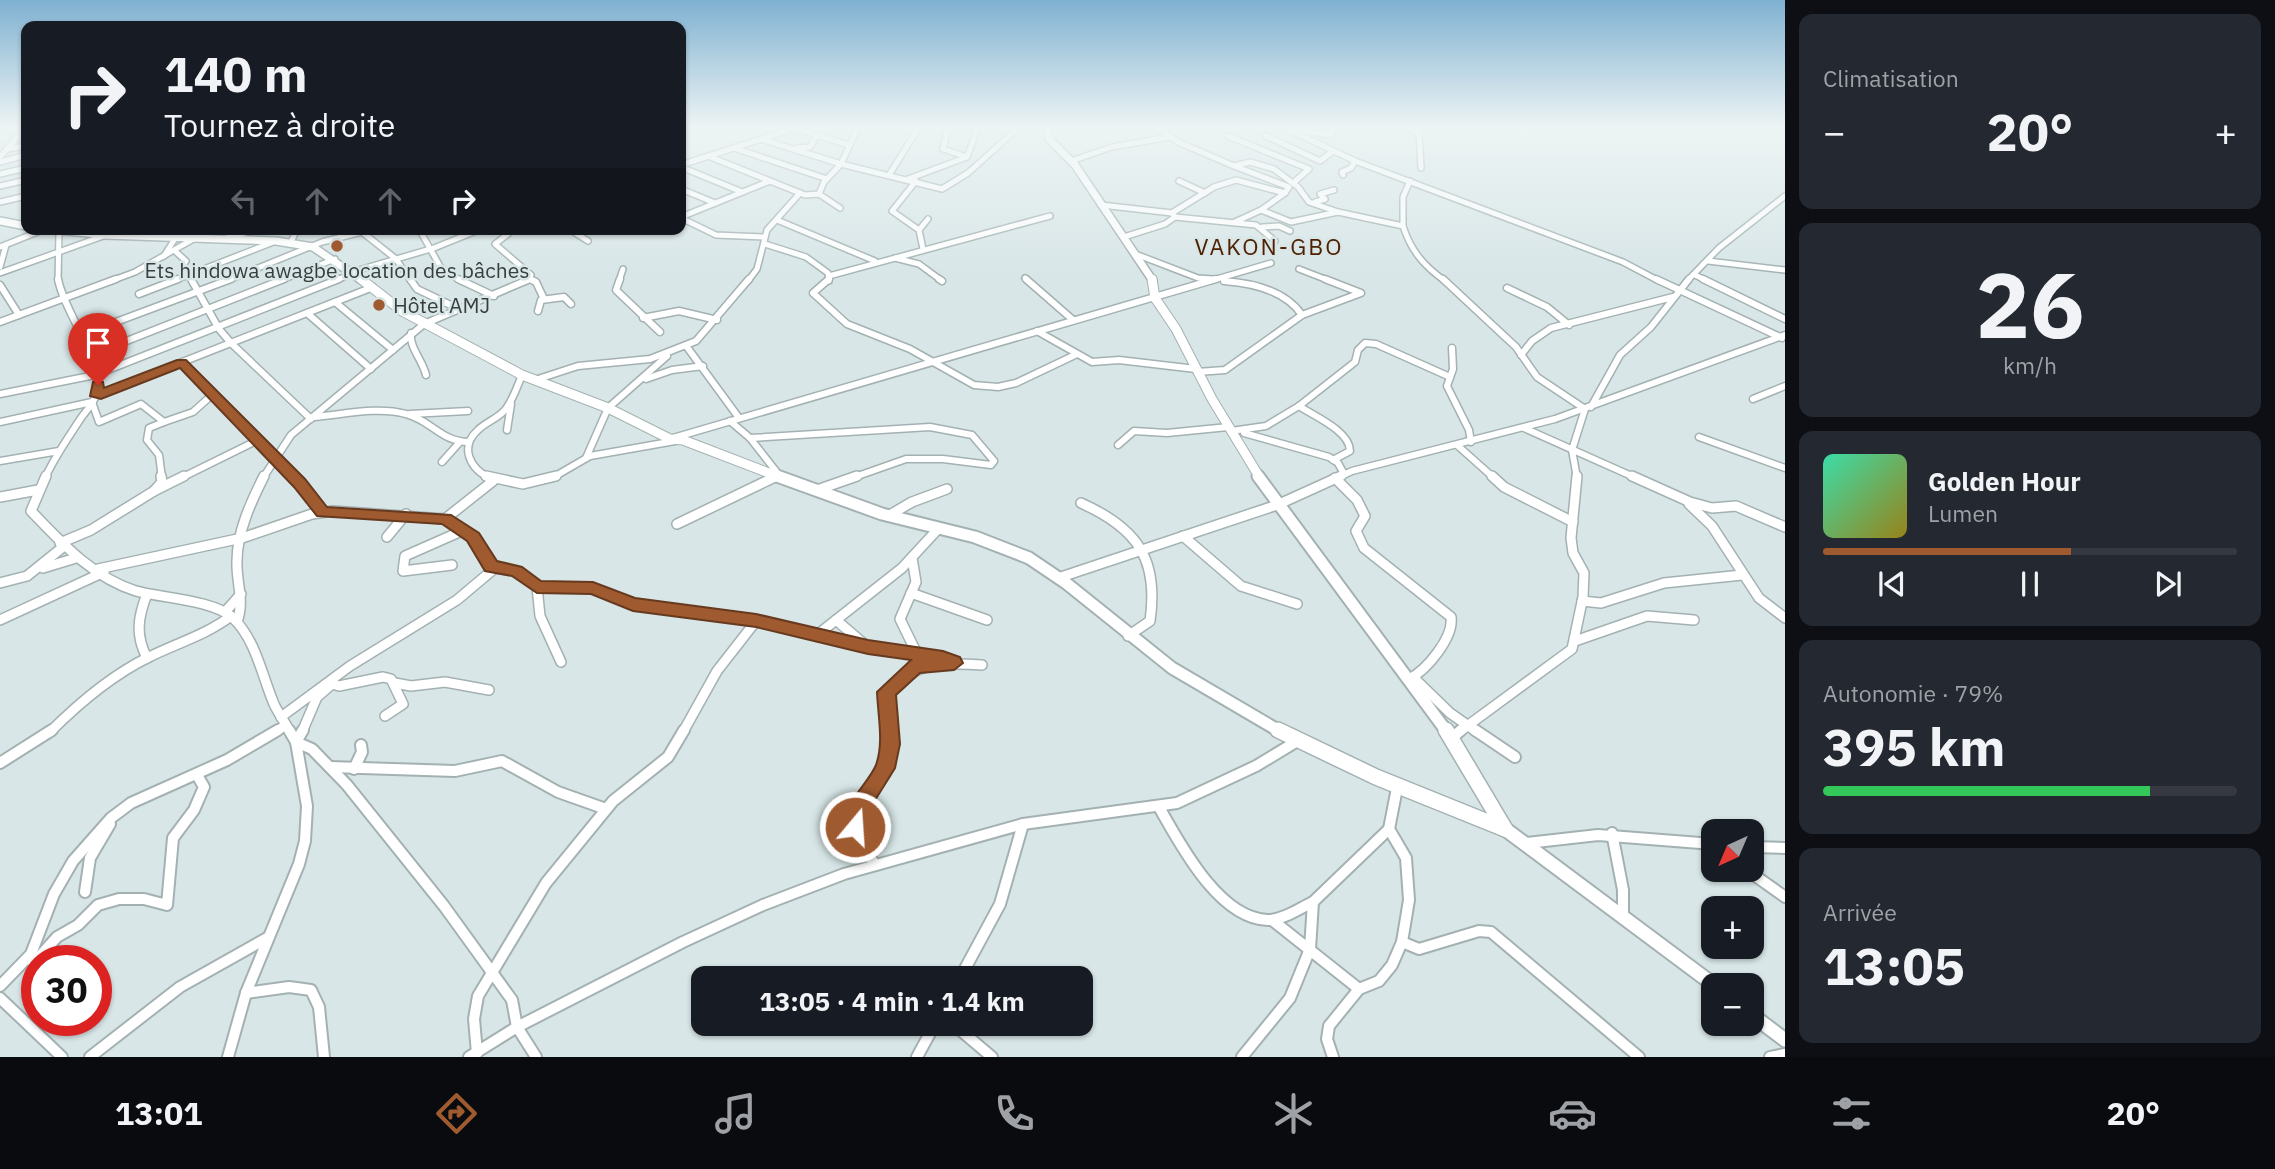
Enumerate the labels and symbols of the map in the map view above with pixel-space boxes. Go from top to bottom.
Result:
district label: VAKON-GBO [1194,231,1344,261]
marker: Ets hindowa awagbe location des bâches [329,238,345,254]
place label: Ets hindowa awagbe location des bâches [145,256,529,284]
place label: Hôtel AMJ [393,291,490,319]
marker: Hôtel AMJ [371,297,387,313]
pin [68,313,128,385]
position arrow [818,790,892,864]
north arrow [1701,819,1764,882]
speed limit sign: 30 [21,945,112,1036]

